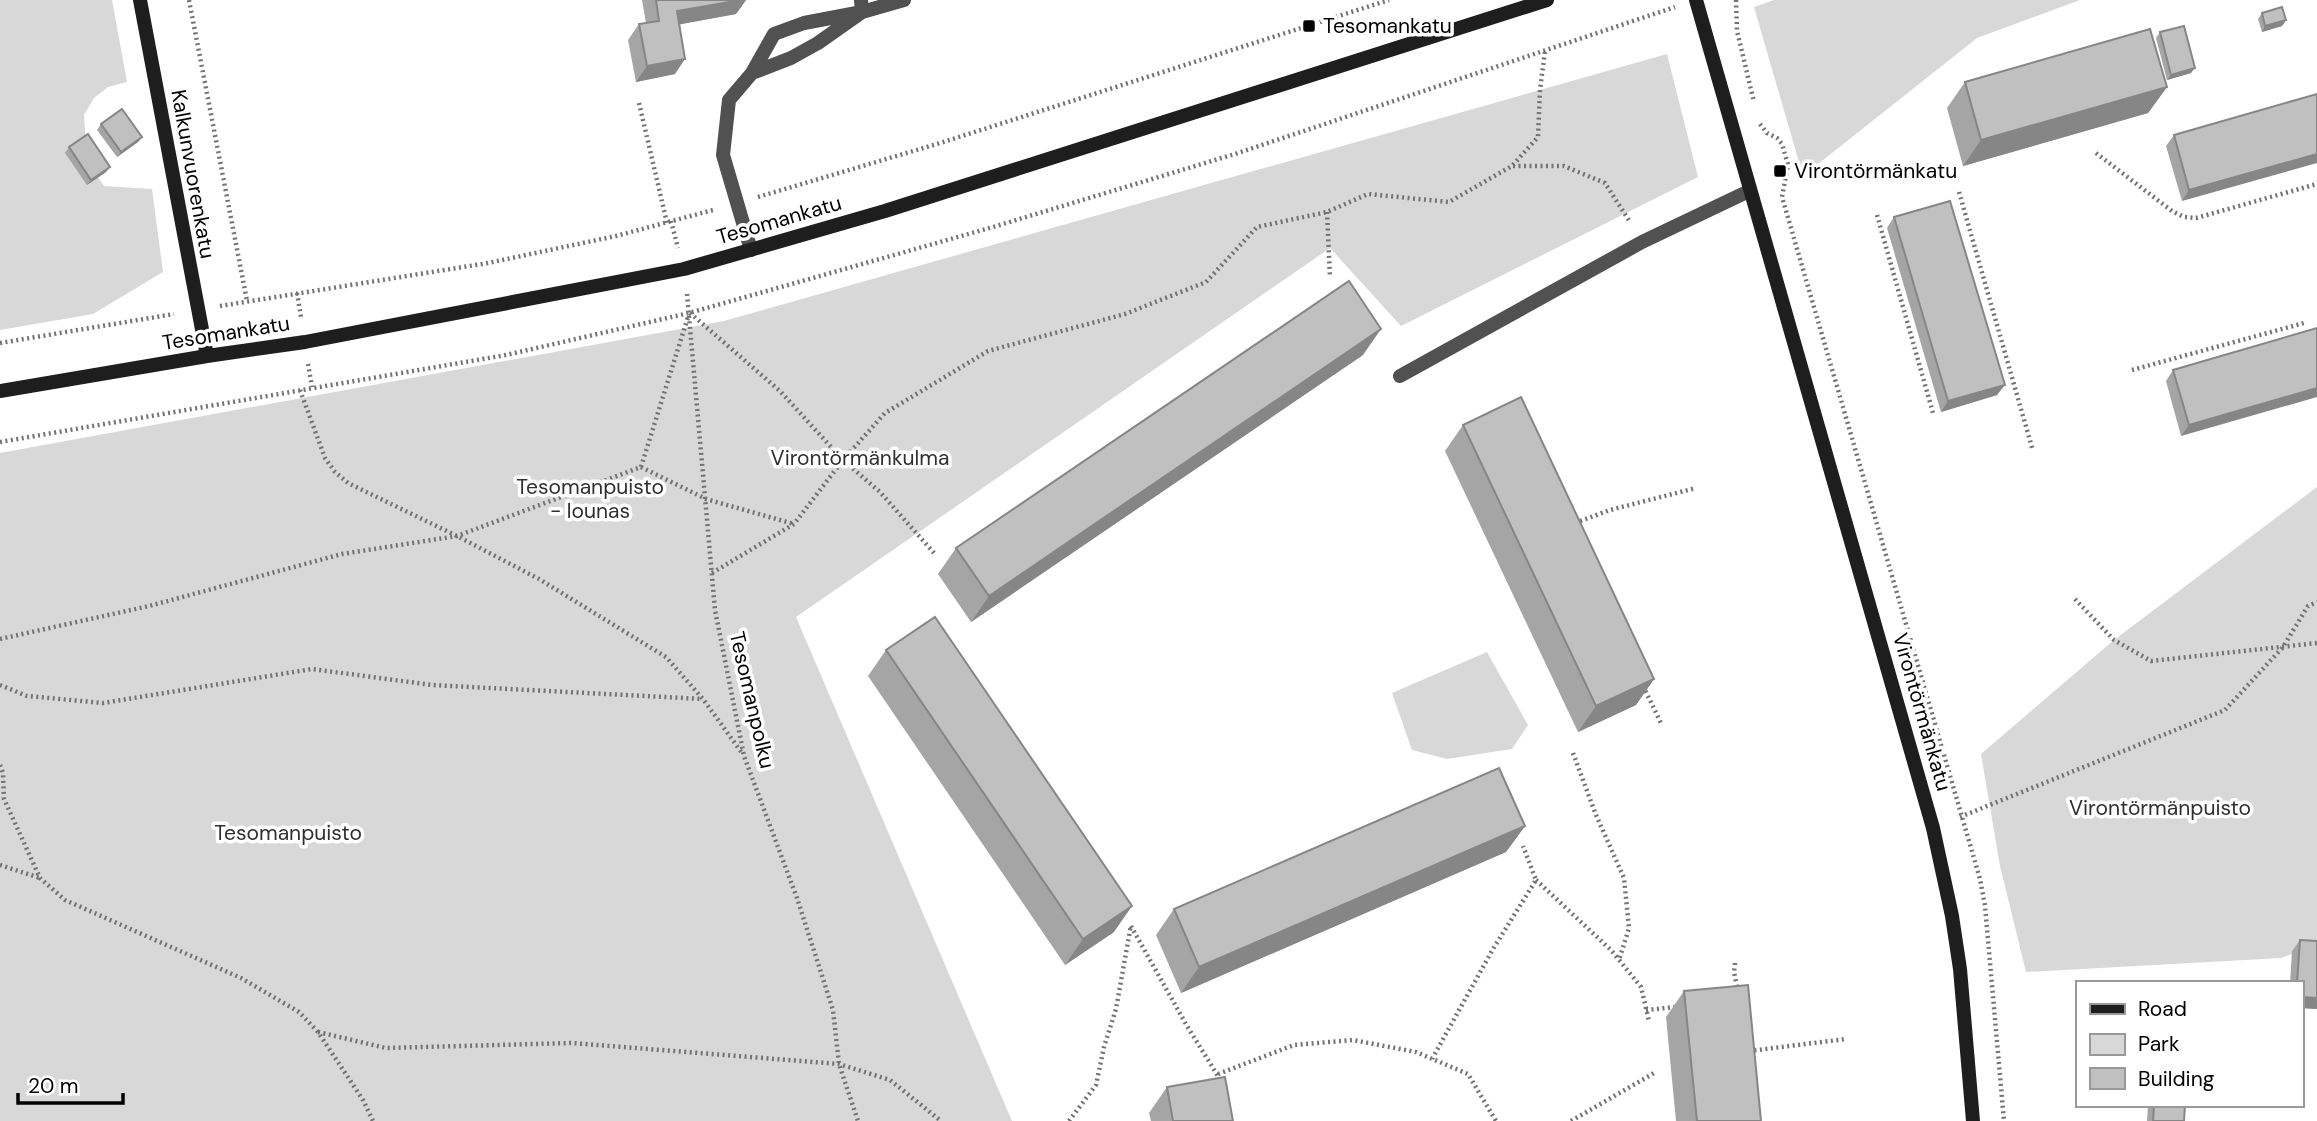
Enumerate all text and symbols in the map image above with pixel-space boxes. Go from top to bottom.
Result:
place label: Tesomankatu [1323,12,1452,40]
marker: Tesomankatu [1301,18,1317,34]
street label: Kalkunvuorenkatu [164,87,222,261]
place label: Virontörmänkatu [1794,157,1957,185]
marker: Virontörmänkatu [1772,163,1788,179]
street label: Tesomankatu [713,189,845,251]
street label: Tesomankatu [160,309,292,357]
park label: Virontörmänkulma [771,444,949,472]
park label: Tesomanpuisto - lounas [516,473,664,525]
street label: Tesomanpolku [723,629,781,771]
street label: Virontörmänkatu [1886,630,1958,794]
park label: Virontörmänpuisto [2069,794,2251,822]
park label: Tesomanpuisto [214,819,362,847]
legend [2076,981,2303,1107]
text: Road [2138,995,2187,1023]
text: Park [2138,1030,2180,1058]
scale bar [18,1062,122,1106]
text: Building [2138,1065,2215,1093]
text: 20 m [28,1072,79,1100]

